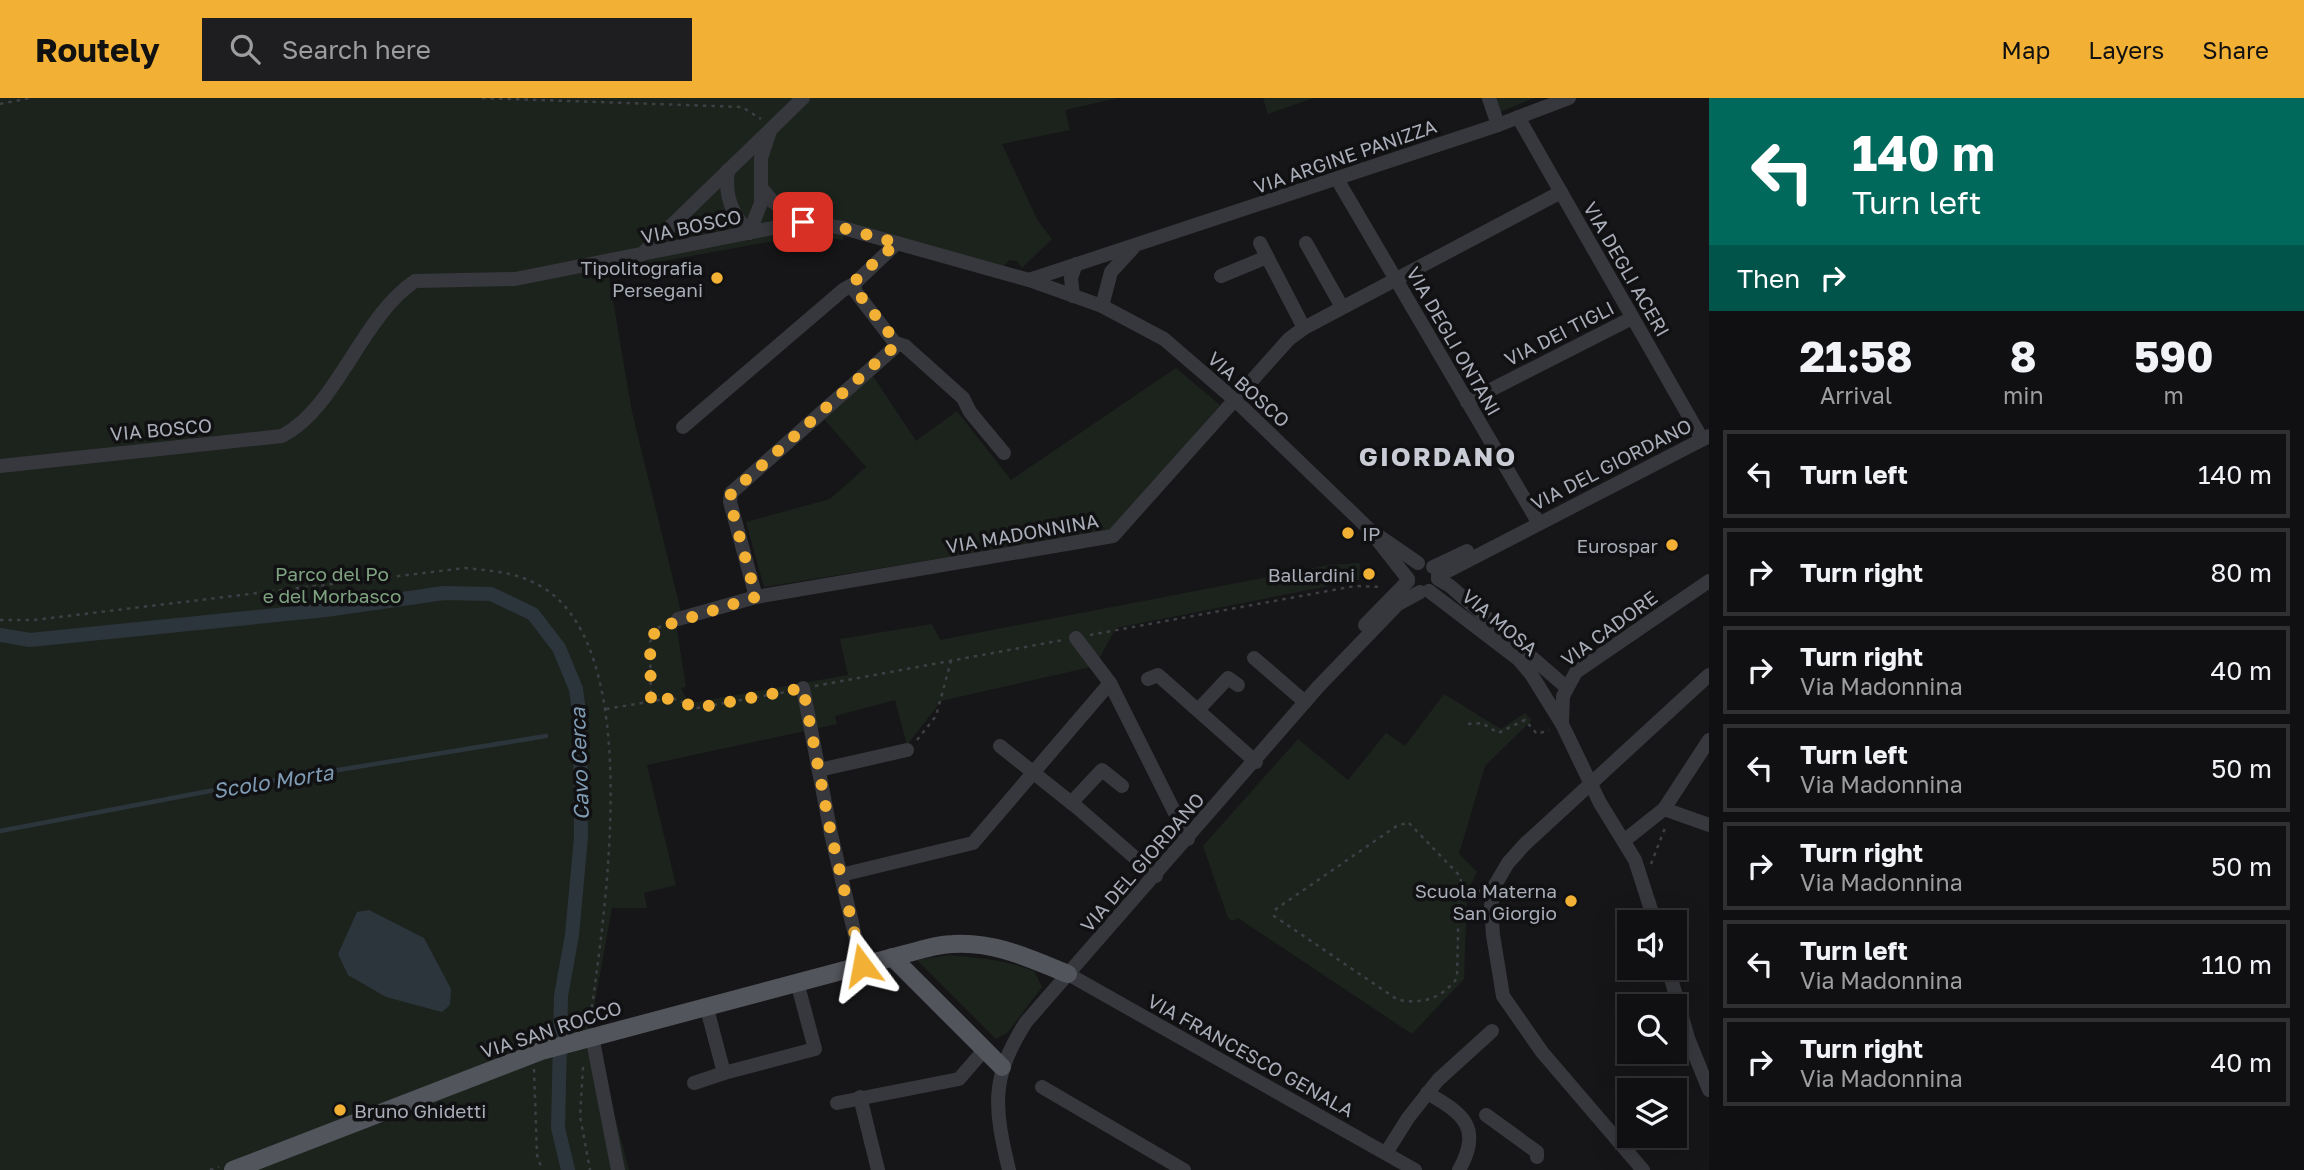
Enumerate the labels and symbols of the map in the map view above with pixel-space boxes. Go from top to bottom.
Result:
street label: VIA ARGINE PANIZZA [1251,114,1440,198]
pin [773,192,833,252]
street label: VIA DEGLI ACERI [1579,198,1675,340]
street label: VIA BOSCO [639,204,743,248]
place label: Tipolitografia Persegani [580,256,703,301]
street label: VIA DEGLI ONTANI [1402,263,1506,419]
marker: Tipolitografia Persegani [709,270,725,286]
street label: VIA DEI TIGLI [1500,296,1618,370]
street label: VIA BOSCO [1203,346,1295,432]
street label: VIA BOSCO [109,413,213,445]
street label: VIA DEL GIORDANO [1527,414,1695,514]
district label: GIORDANO [1359,441,1517,472]
street label: VIA MADONNINA [944,508,1100,558]
place label: IP [1362,522,1380,545]
marker: IP [1340,525,1356,541]
place label: Eurospar [1576,534,1659,557]
marker: Eurospar [1664,537,1680,553]
park label: Parco del Po e del Morbasco [263,562,401,607]
place label: Ballardini [1268,563,1355,586]
marker: Ballardini [1361,566,1377,582]
street label: VIA MOSA [1458,584,1543,660]
street label: VIA CADORE [1556,585,1662,671]
water label: Cavo Cerca [564,706,594,821]
water label: Scolo Morta [211,758,336,803]
street label: VIA DEL GIORDANO [1075,788,1209,936]
place label: Scuola Materna San Giorgio [1415,879,1557,924]
marker: Scuola Materna San Giorgio [1563,893,1579,909]
position arrow [825,928,899,1002]
street label: VIA FRANCESCO GENALA [1144,989,1358,1121]
street label: VIA SAN ROCCO [478,995,624,1063]
place label: Bruno Ghidetti [354,1099,486,1122]
marker: Bruno Ghidetti [332,1102,348,1118]

